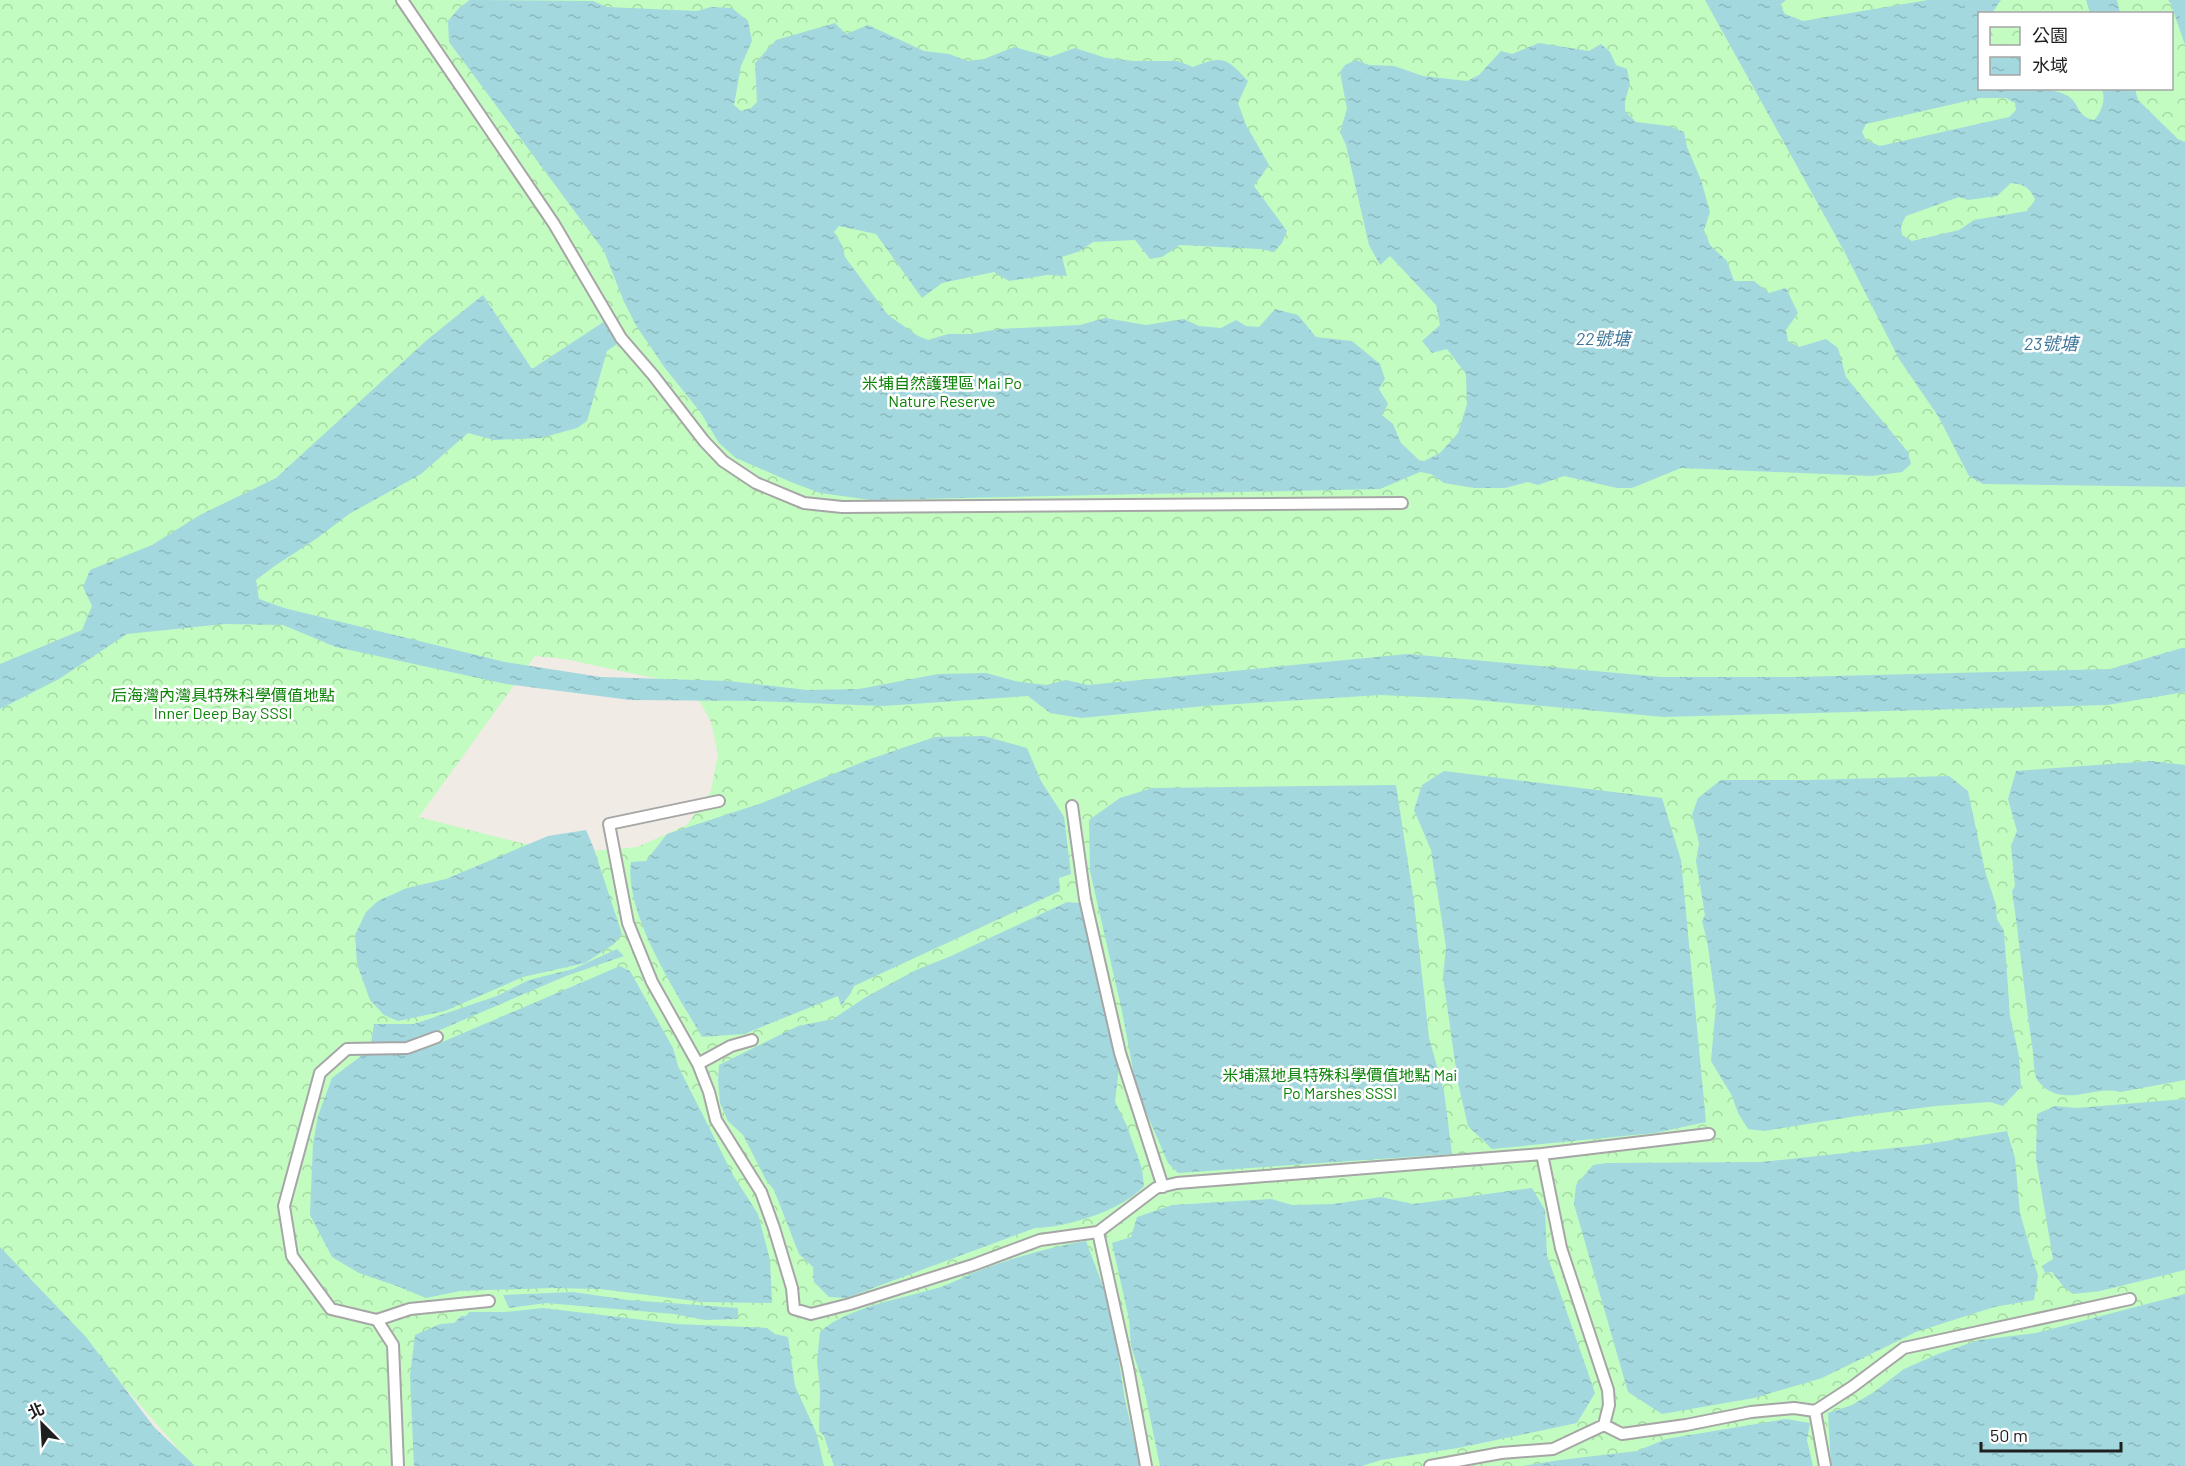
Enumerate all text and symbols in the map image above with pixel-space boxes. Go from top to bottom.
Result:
legend [1978,12,2173,90]
text: 公園 [2032,24,2068,46]
text: 水域 [2032,54,2068,76]
water label: 22號塘 [1576,327,1633,349]
water label: 23號塘 [2024,332,2081,354]
park label: 米埔自然護理區 Mai Po Nature Reserve [862,373,1022,410]
park label: 后海灣內灣具特殊科學價值地點 Inner Deep Bay SSSI [111,685,335,722]
park label: 米埔濕地具特殊科學價值地點 Mai Po Marshes SSSI [1223,1065,1457,1102]
north arrow [12,1394,72,1454]
text: 北 [25,1398,47,1422]
scale bar [1981,1415,2120,1453]
text: 50 m [1990,1424,2028,1446]

